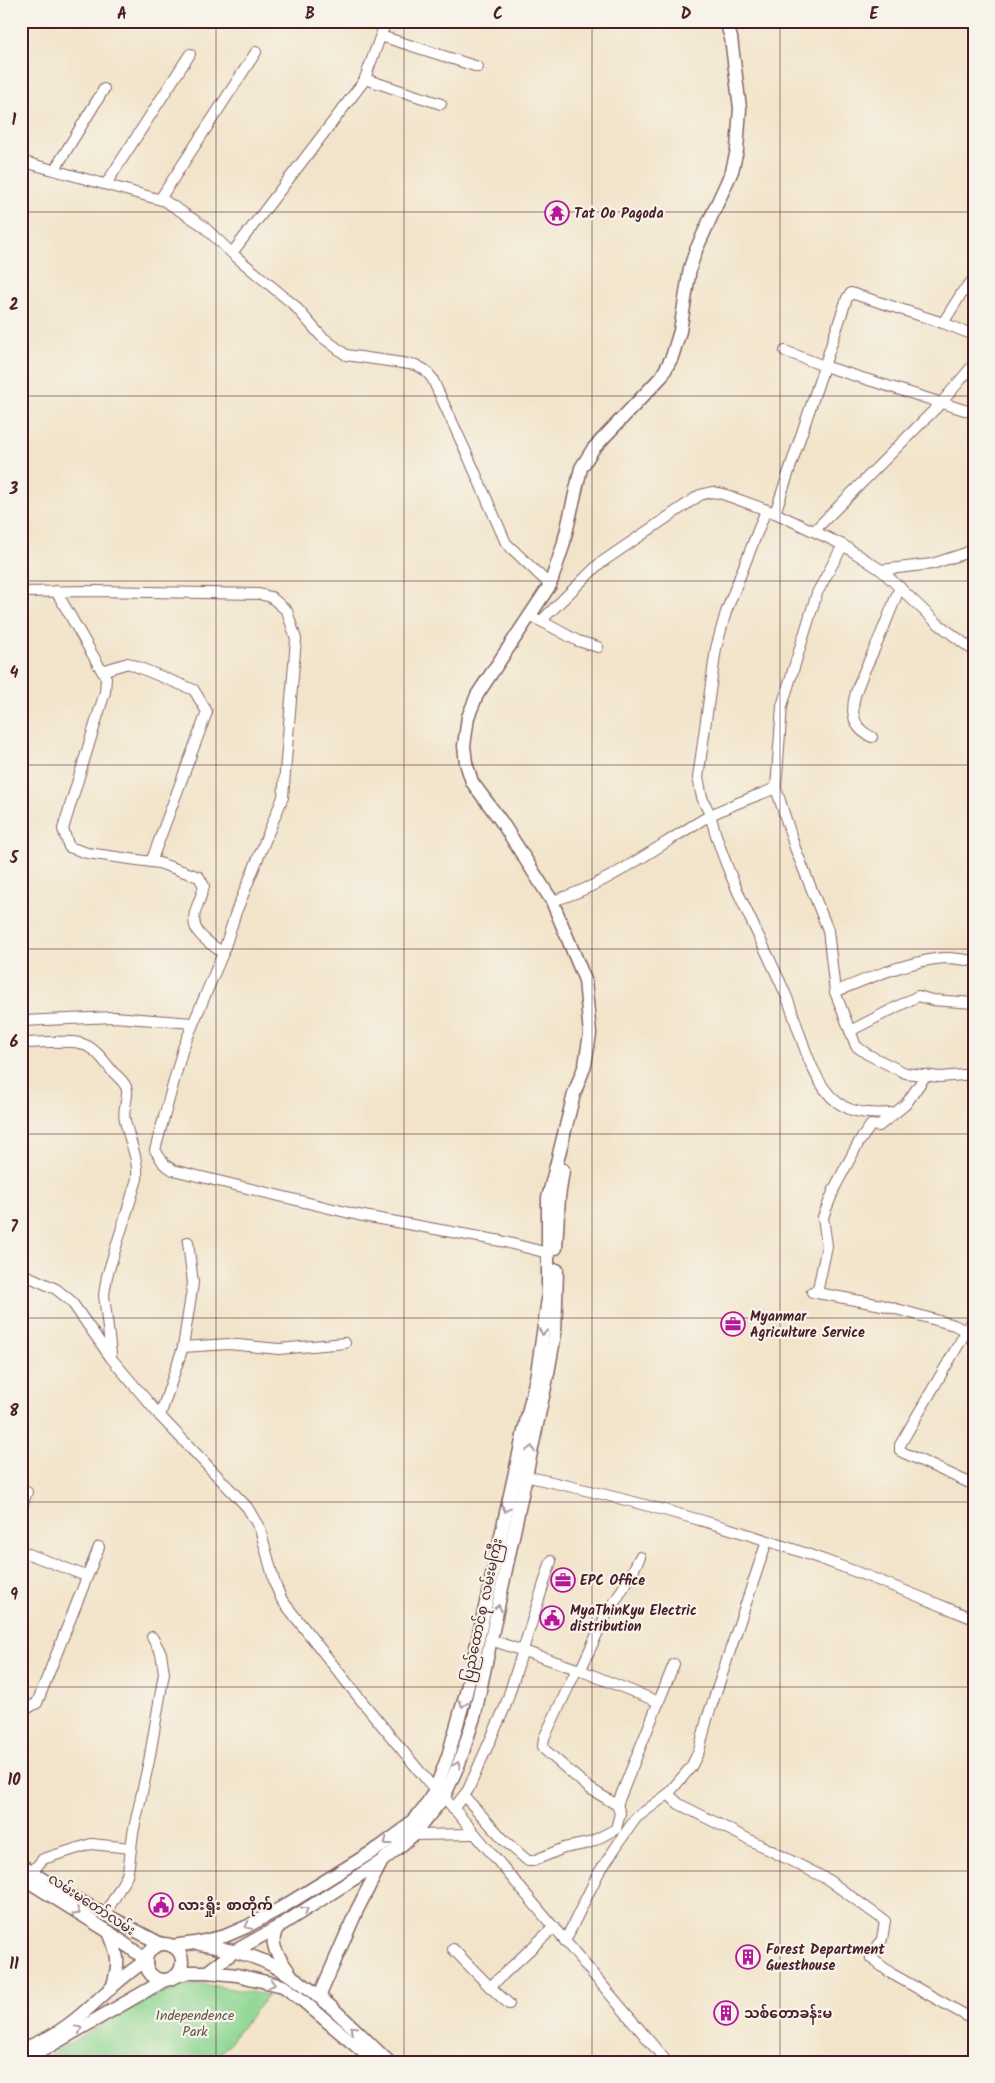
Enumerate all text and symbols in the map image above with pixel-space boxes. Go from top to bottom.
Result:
text: A [117,2,127,27]
text: B [305,2,315,27]
text: C [493,2,503,27]
text: D [681,2,692,27]
text: E [870,2,880,27]
text: 1 [12,108,17,133]
temple icon: Tat Oo Pagoda [544,200,570,226]
place label: Tat Oo Pagoda [574,203,664,225]
text: 2 [9,293,19,318]
text: 3 [9,477,19,502]
text: 4 [10,661,19,686]
text: 5 [9,846,20,871]
text: 6 [10,1030,19,1055]
text: 7 [10,1215,18,1240]
place label: Myanmar Agriculture Service [750,1306,865,1344]
office icon: Myanmar Agriculture Service [720,1311,746,1337]
one-way arrow [538,1329,549,1337]
text: 8 [9,1399,19,1424]
one-way arrow [525,1444,536,1453]
one-way arrow [502,1504,512,1513]
street label: ပြည်ထောင်စု လမ်းမကြီး [457,1536,509,1684]
office icon: EPC Office [550,1567,576,1593]
place label: EPC Office [580,1570,645,1592]
text: 9 [10,1583,18,1608]
place label: MyaThinKyu Electric distribution [570,1600,697,1638]
one-way arrow [492,1603,502,1612]
public building icon: MyaThinKyu Electric distribution [539,1605,565,1631]
one-way arrow [459,1699,469,1708]
one-way arrow [451,1761,462,1770]
text: 10 [7,1768,21,1793]
one-way arrow [383,1836,393,1845]
street label: လမ်းမတော်လမ်း [43,1868,140,1941]
public building icon: လားရှိုး စာတိုက် [148,1892,174,1918]
place label: လားရှိုး စာတိုက် [178,1895,273,1917]
one-way arrow [72,1906,81,1915]
one-way arrow [300,1906,309,1916]
one-way arrow [244,1920,253,1930]
place label: Forest Department Guesthouse [766,1939,885,1977]
building icon: Forest Department Guesthouse [735,1944,761,1970]
text: 11 [9,1952,19,1977]
one-way arrow [268,1978,277,1989]
building icon: သစ်တောခန်းမ [713,2000,739,2026]
place label: သစ်တောခန်းမ [744,2003,832,2025]
park label: Independence Park [156,2005,235,2043]
one-way arrow [74,2025,83,2035]
one-way arrow [350,2025,359,2034]

